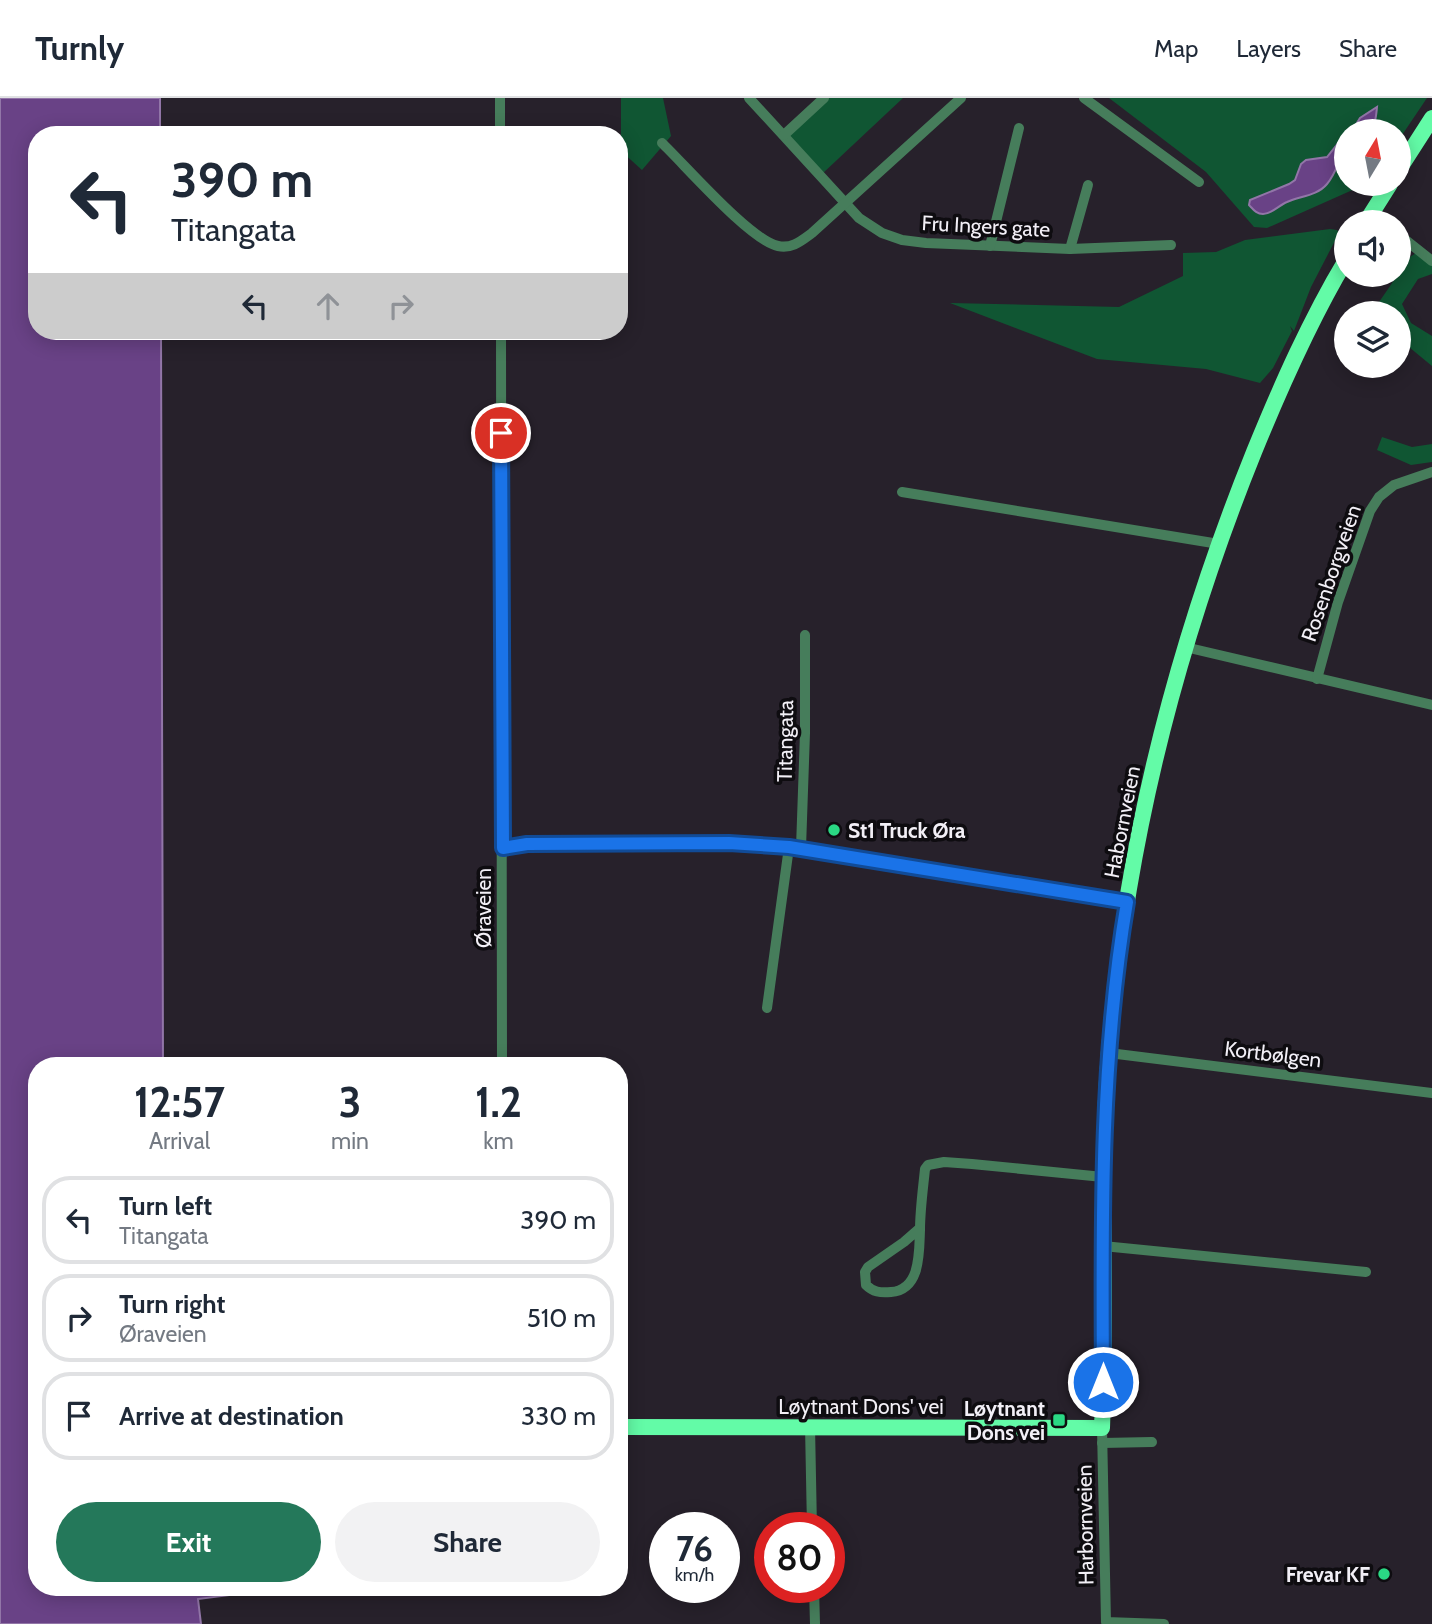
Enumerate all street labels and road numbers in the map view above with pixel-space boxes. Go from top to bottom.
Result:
street label: Fru Ingers gate [921,210,1051,242]
street label: Rosenborgveien [1296,501,1366,645]
street label: Titangata [772,700,798,782]
street label: Habornveien [1099,764,1145,880]
street label: Øraveien [471,868,496,948]
street label: Kortbølgen [1223,1036,1323,1072]
street label: Løytnant Dons' vei [778,1394,944,1419]
street label: Harbornveien [1071,1465,1099,1585]

